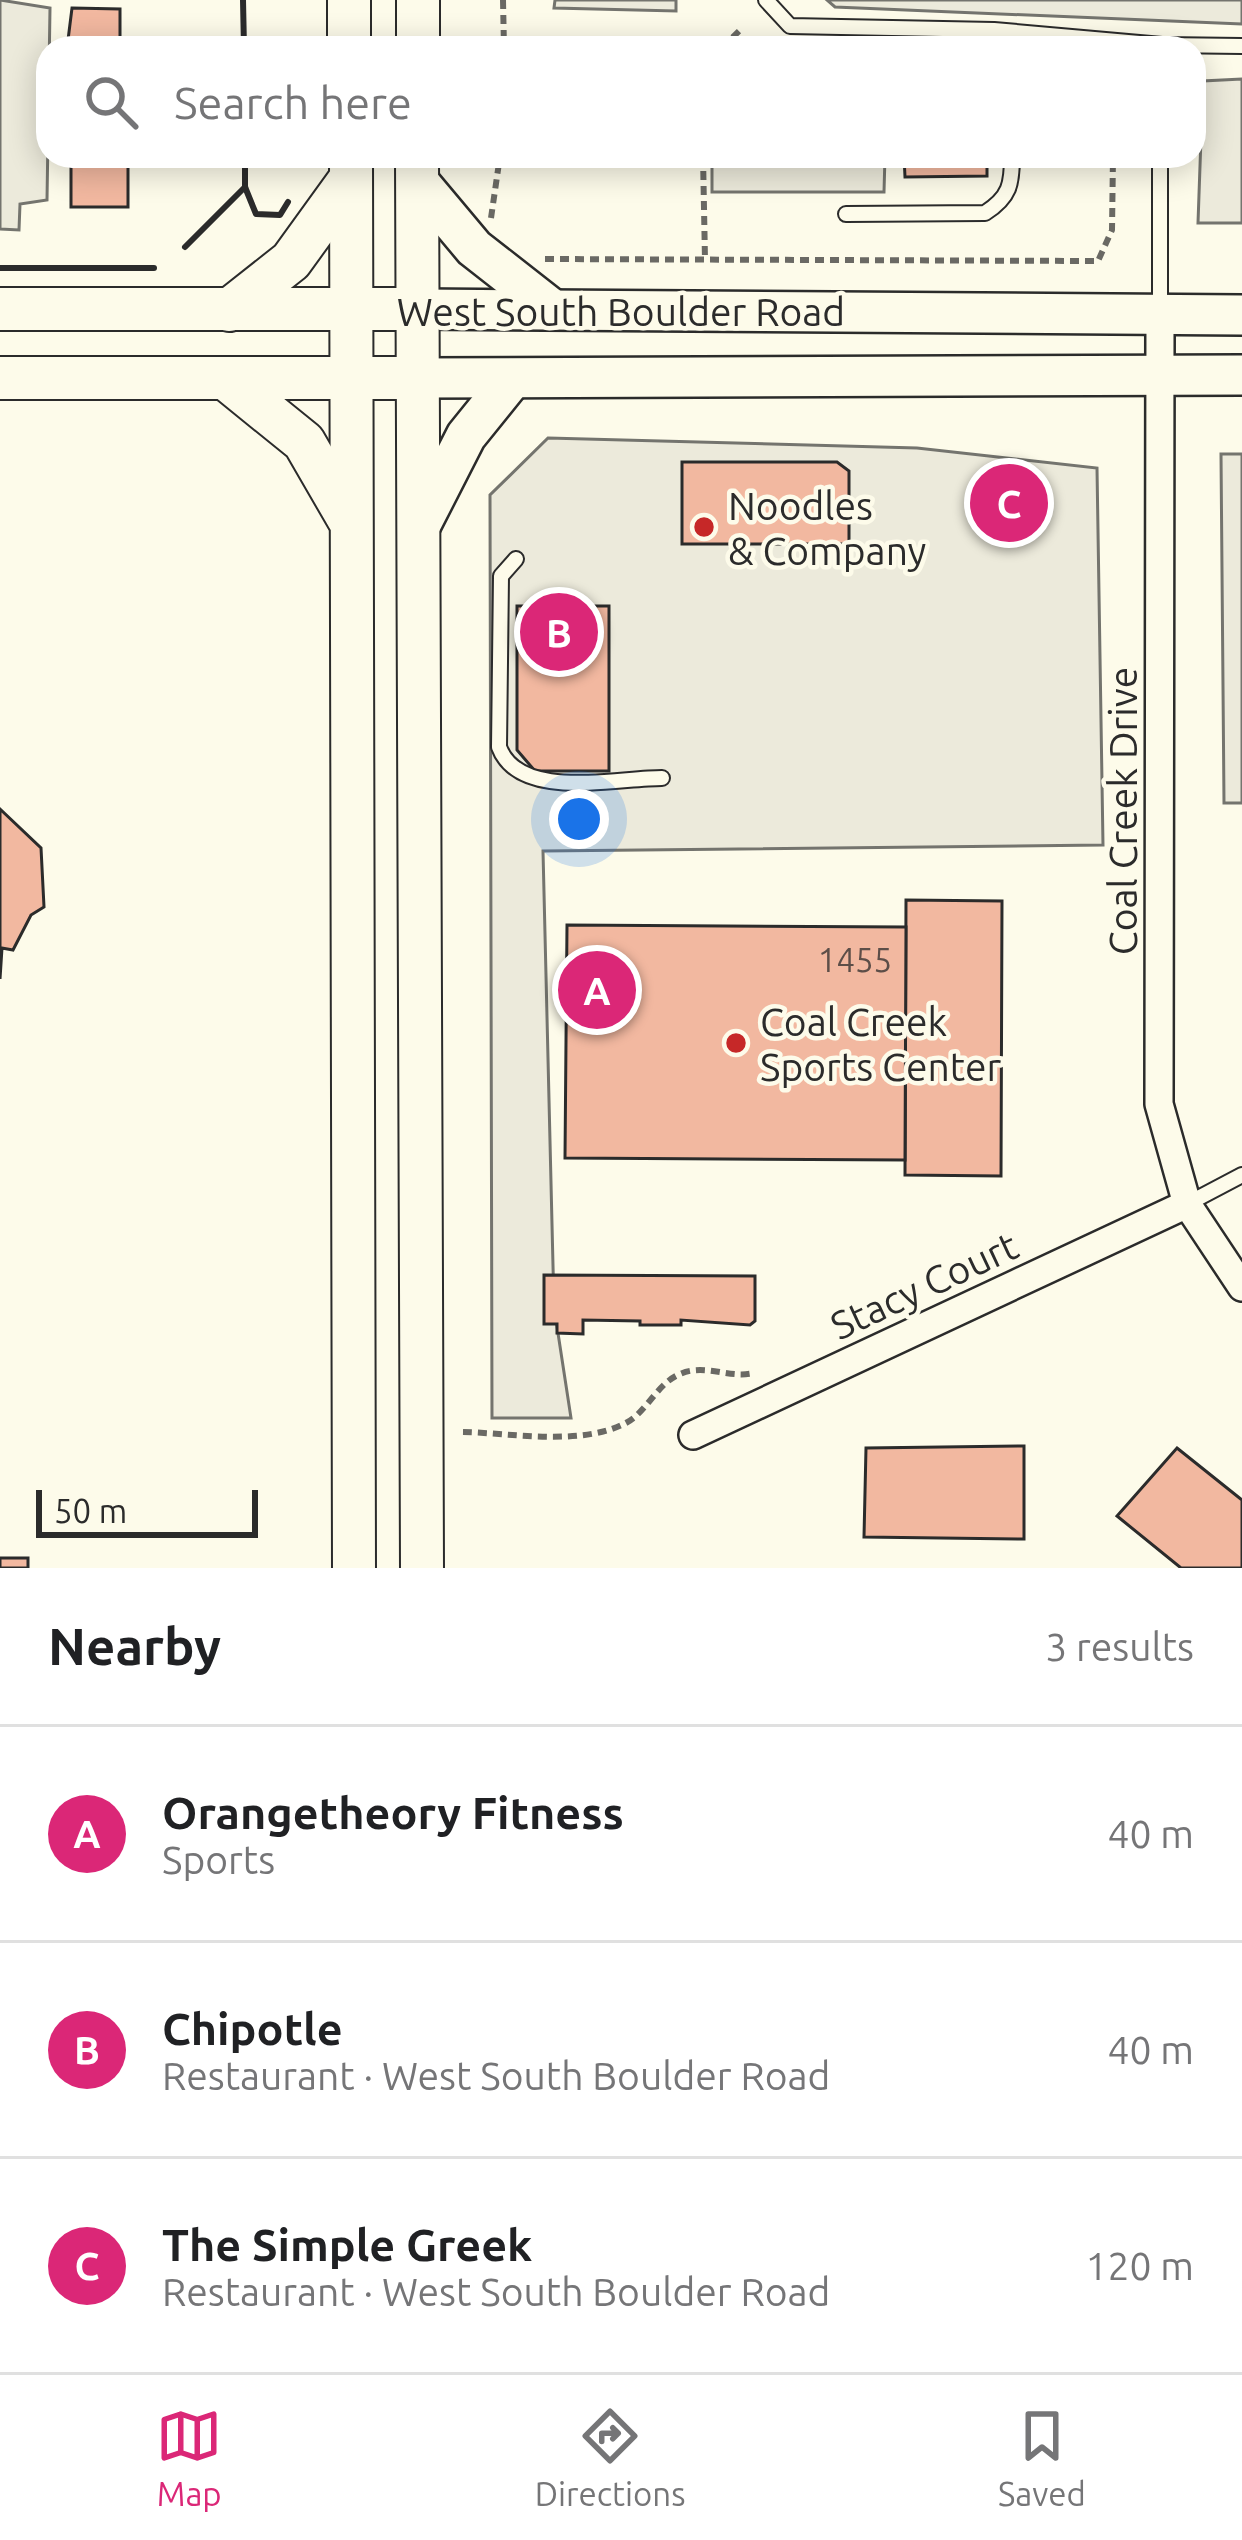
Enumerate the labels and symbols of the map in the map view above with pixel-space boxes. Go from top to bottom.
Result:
street label: West South Boulder Road [397,290,845,333]
pin: C [970,458,1048,548]
place label: Noodles & Company [728,484,926,572]
marker: Noodles & Company [691,514,717,540]
pin: B [520,587,598,677]
street label: Coal Creek Drive [1101,667,1144,955]
your location [549,789,609,849]
house number: 1455 [818,941,892,978]
pin: A [558,945,636,1035]
place label: Coal Creek Sports Center [760,1000,1001,1088]
marker: Coal Creek Sports Center [723,1030,749,1056]
street label: Stacy Court [824,1223,1024,1347]
scale bar [36,1484,258,1537]

